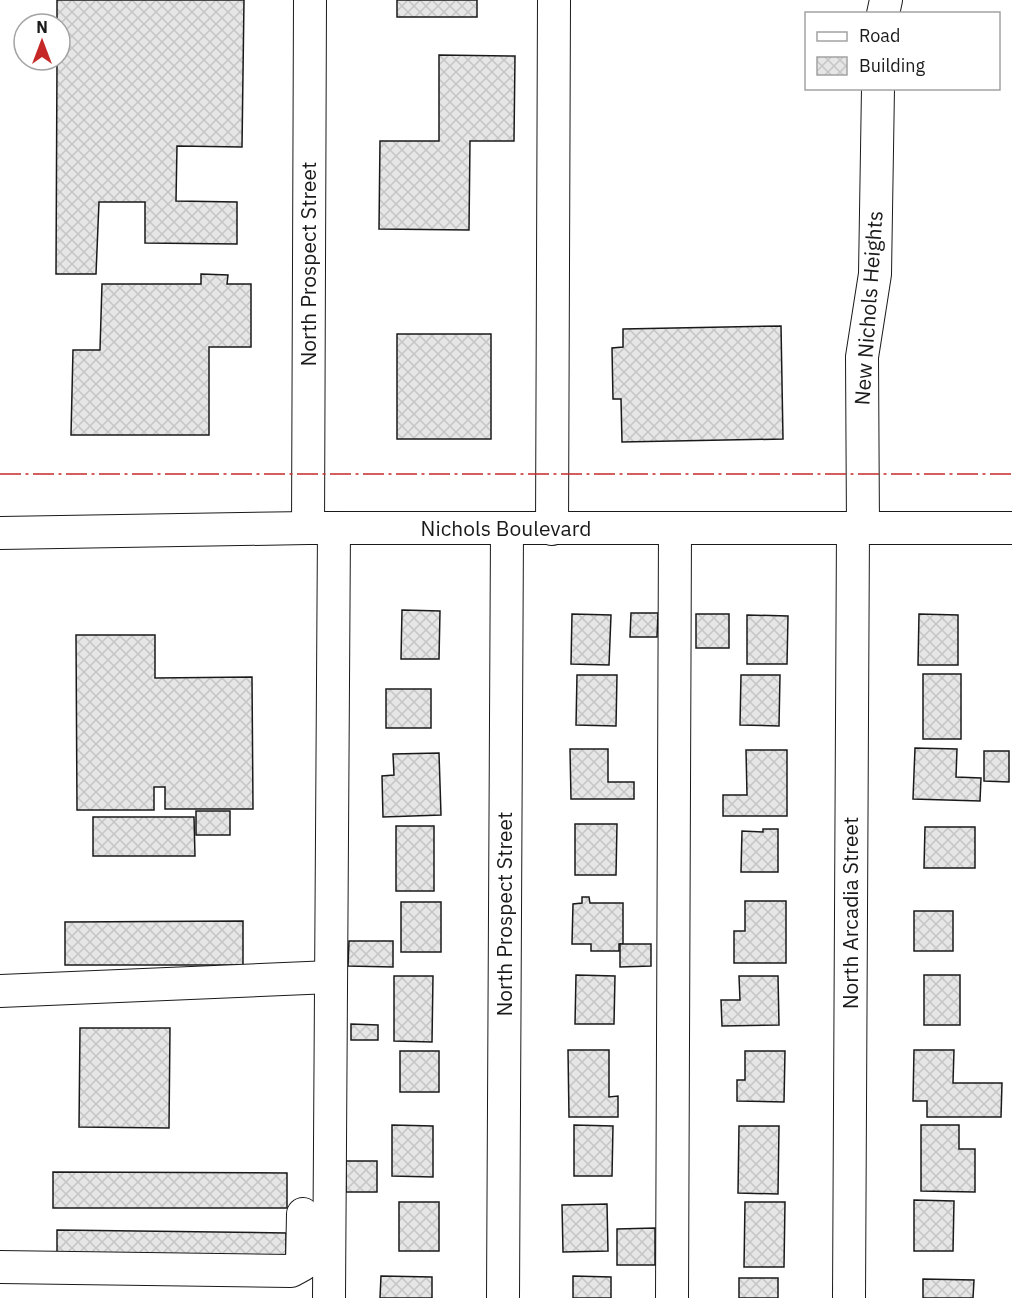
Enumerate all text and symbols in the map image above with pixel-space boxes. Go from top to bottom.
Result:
north arrow [12,12,72,72]
legend [805,12,1000,90]
text: N [36,17,48,37]
text: Road [859,24,900,47]
text: Building [859,54,926,77]
street label: North Prospect Street [294,162,322,366]
street label: New Nichols Heights [847,210,889,406]
street label: Nichols Boulevard [421,514,591,542]
street label: North Prospect Street [490,812,518,1016]
street label: North Arcadia Street [836,817,864,1009]

